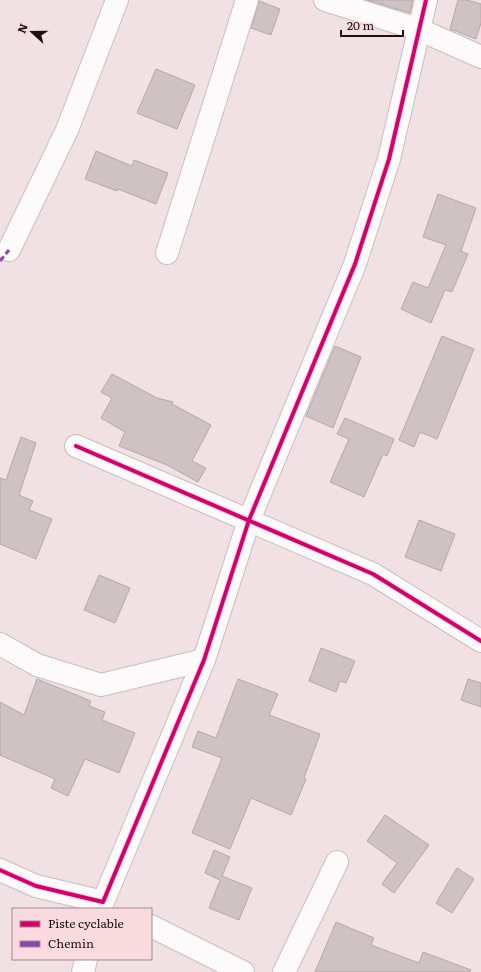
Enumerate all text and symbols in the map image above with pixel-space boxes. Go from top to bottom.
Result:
north arrow [12,12,52,52]
scale bar [341,12,403,38]
text: 20 m [347,16,374,34]
text: N [13,21,31,35]
legend [12,908,152,960]
text: Piste cyclable [48,914,124,932]
text: Chemin [48,934,94,952]

